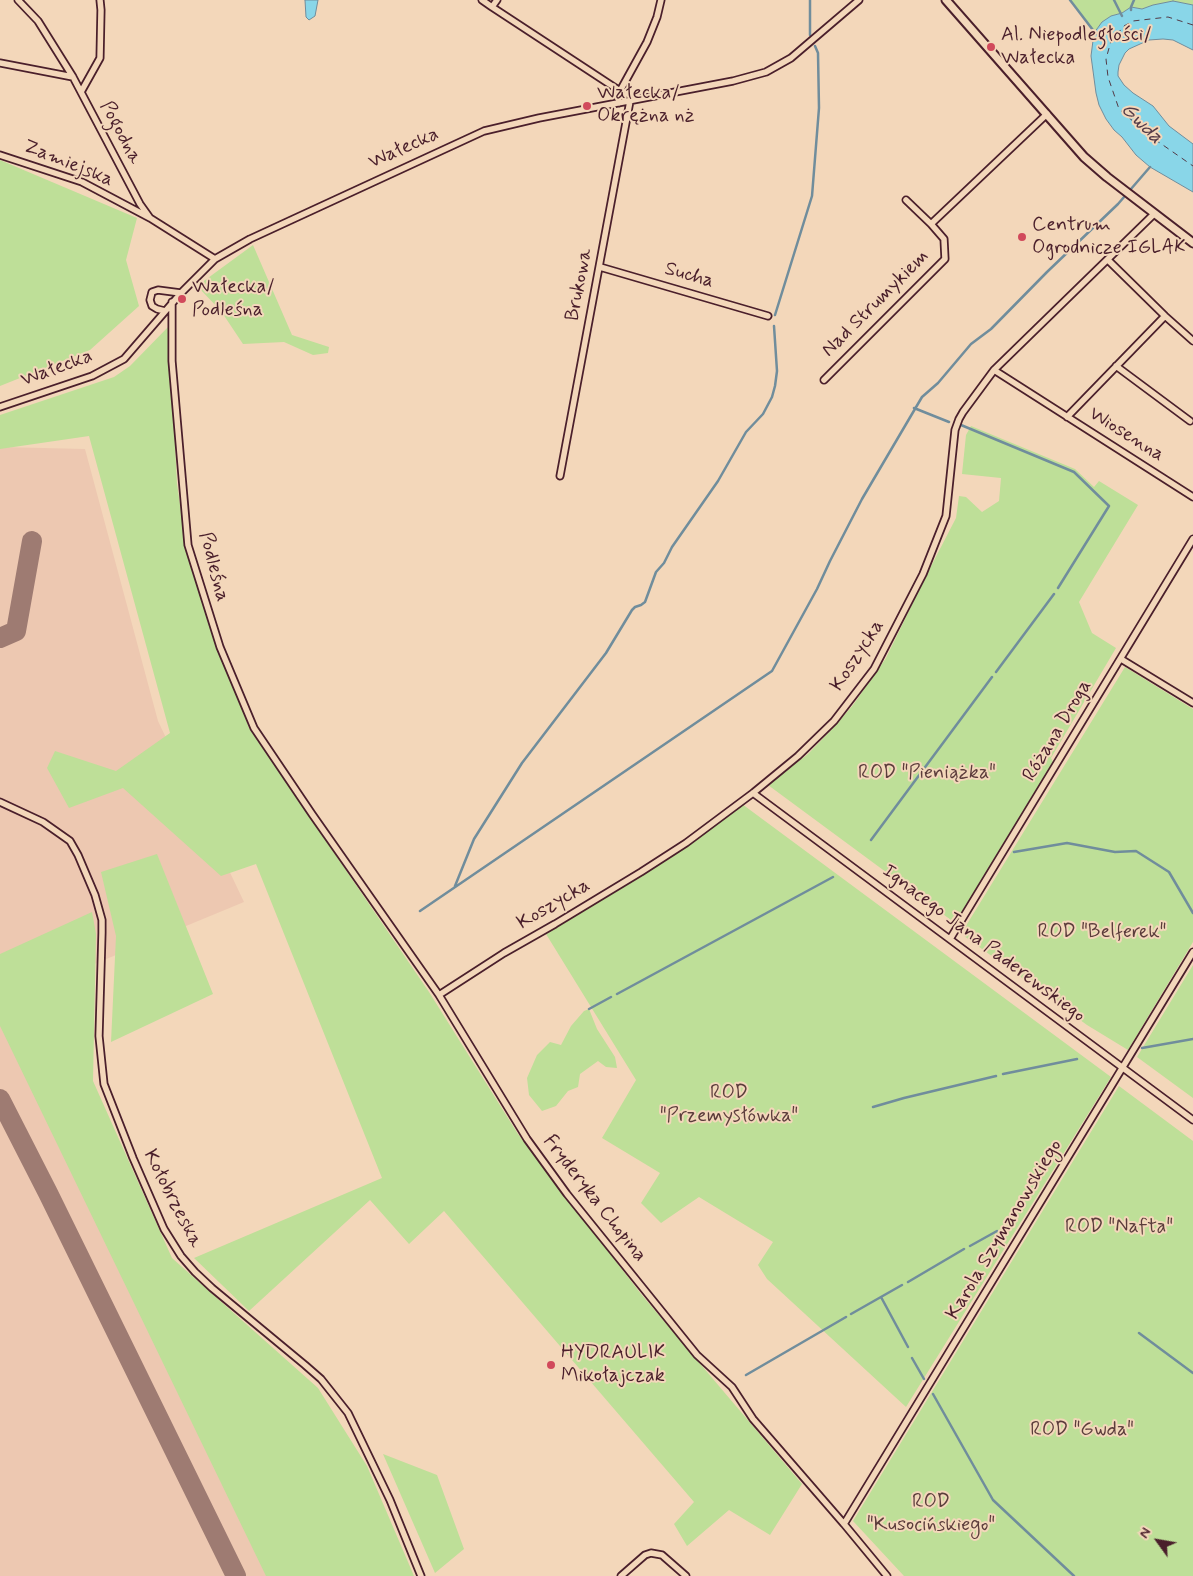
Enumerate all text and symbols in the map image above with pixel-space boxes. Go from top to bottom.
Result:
place label: Al. Niepodległości/ Wałecka [1001,24,1152,71]
marker: Al. Niepodległości/ Wałecka [985,41,997,53]
place label: Wałecka/ Okrężna nż [597,82,695,129]
street label: Pogodna [93,97,147,169]
water label: Gwda [1115,98,1167,150]
marker: Wałecka/ Okrężna nż [581,100,593,112]
street label: Wałecka [365,123,443,175]
street label: Zamiejska [20,135,116,193]
place label: Centrum Ogrodnicze IGLAK [1032,214,1186,261]
marker: Centrum Ogrodnicze IGLAK [1016,231,1028,243]
street label: Nad Strumykiem [817,245,935,363]
street label: Brukowa [561,247,599,323]
street label: Sucha [662,258,716,294]
place label: Wałecka/ Podleśna [192,276,275,323]
marker: Wałecka/ Podleśna [176,293,188,305]
street label: Wałecka [18,345,96,393]
street label: Wiosenna [1084,402,1168,468]
street label: Podleśna [192,530,234,604]
street label: Koszycka [826,616,890,696]
street label: Różana Droga [1018,676,1098,786]
park label: ROD "Pieniążka" [858,762,996,786]
street label: Ignacego Jana Paderewskiego [877,860,1089,1028]
street label: Koszycka [513,874,595,936]
park label: ROD "Belferek" [1038,921,1166,945]
park label: ROD "Przemysłówka" [660,1082,798,1129]
street label: Fryderyka Chopina [537,1131,651,1267]
street label: Karola Szymanowskiego [942,1136,1068,1324]
street label: Kołobrzeska [137,1146,207,1252]
park label: ROD "Nafta" [1065,1216,1173,1240]
place label: HYDRAULIK Mikołajczak [561,1342,665,1389]
marker: HYDRAULIK Mikołajczak [545,1359,557,1371]
park label: ROD "Gwda" [1030,1419,1134,1443]
park label: ROD "Kusocińskiego" [867,1491,995,1538]
north arrow [1133,1516,1183,1566]
text: N [1135,1524,1155,1542]

